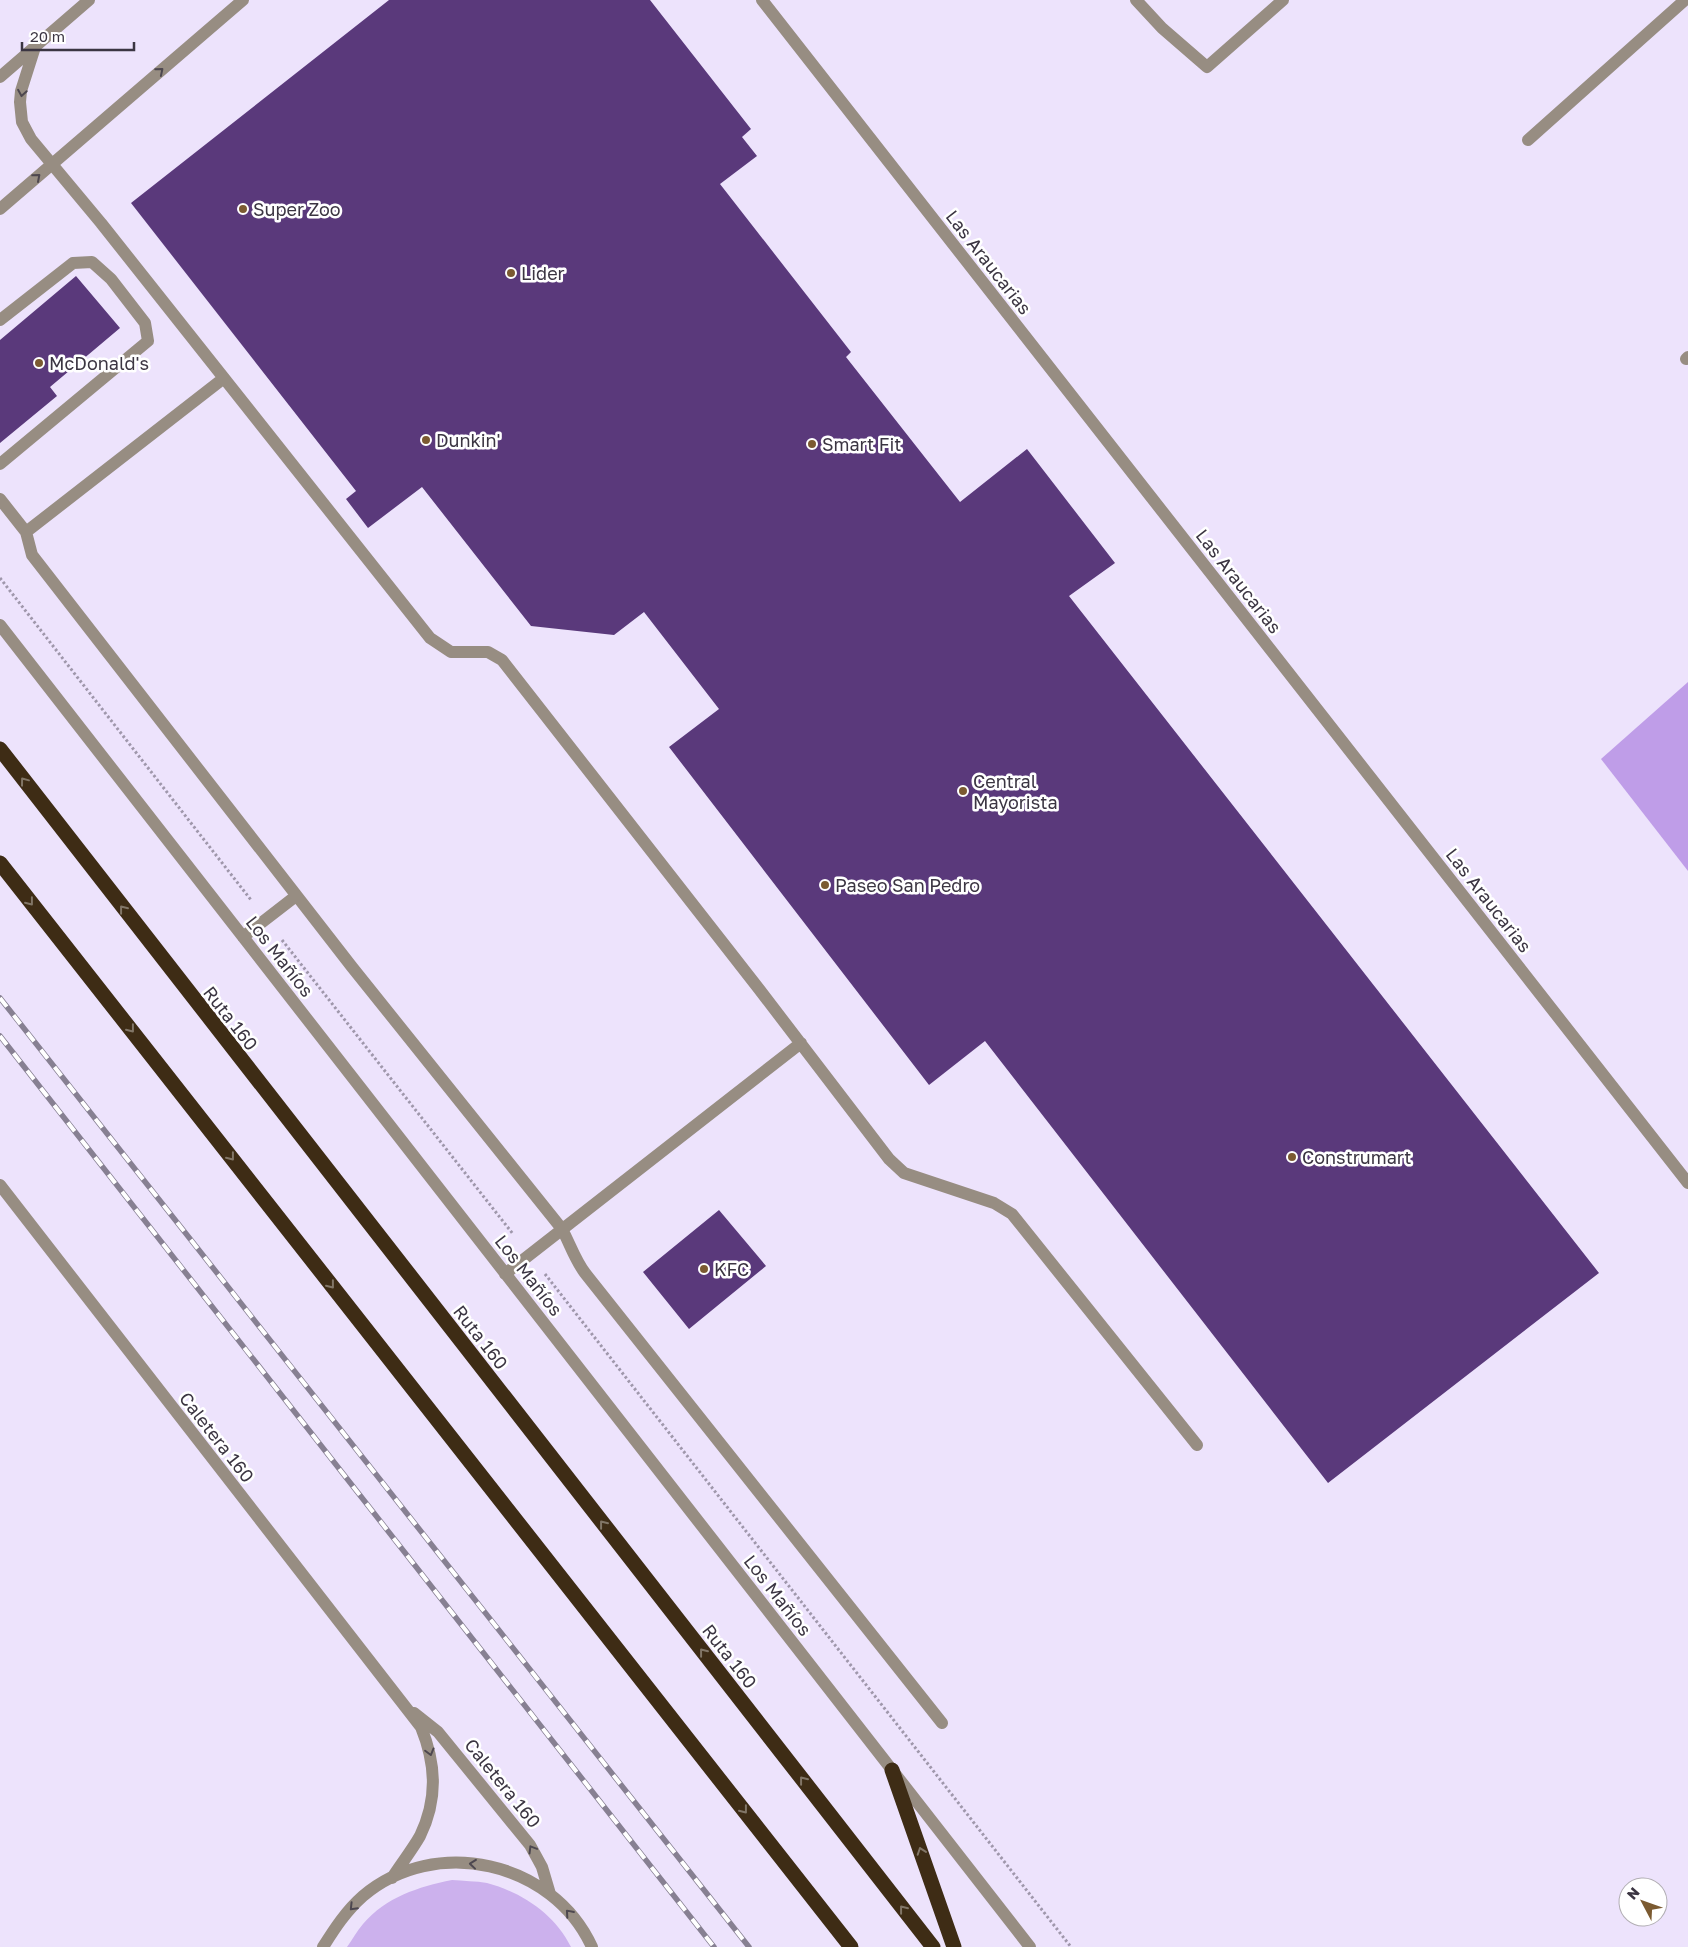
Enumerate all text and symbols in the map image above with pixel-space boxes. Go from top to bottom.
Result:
scale bar [22,20,135,52]
text: 20 m [30,27,65,45]
one-way arrow [154,68,163,77]
one-way arrow [17,89,27,98]
one-way arrow [31,173,40,182]
place label: Super Zoo [253,198,340,220]
marker: Super Zoo [237,203,249,215]
street label: Las Araucarias [941,206,1037,318]
place label: Lider [521,262,565,284]
marker: Lider [505,267,517,279]
place label: McDonald's [49,352,149,374]
marker: McDonald's [33,357,45,369]
place label: Dunkin' [436,429,500,451]
place label: Smart Fit [822,433,901,455]
marker: Dunkin' [420,434,432,446]
marker: Smart Fit [806,438,818,450]
street label: Las Araucarias [1191,525,1287,637]
place label: Central Mayorista [973,770,1058,813]
one-way arrow [22,778,30,787]
marker: Central Mayorista [957,785,969,797]
street label: Las Araucarias [1441,844,1537,956]
place label: Paseo San Pedro [835,874,980,896]
marker: Paseo San Pedro [819,879,831,891]
one-way arrow [25,896,34,905]
one-way arrow [120,906,129,915]
street label: Los Mañíos [242,911,318,1001]
street label: Ruta 160 [199,982,263,1054]
one-way arrow [125,1023,133,1032]
place label: Construmart [1302,1146,1411,1168]
one-way arrow [225,1151,234,1161]
marker: Construmart [1286,1151,1298,1163]
street label: Los Mañíos [491,1230,567,1320]
place label: KFC [714,1258,749,1280]
marker: KFC [698,1263,710,1275]
one-way arrow [326,1279,334,1288]
street label: Ruta 160 [449,1301,513,1373]
street label: Caletera 160 [175,1388,259,1486]
one-way arrow [600,1520,609,1530]
street label: Los Mañíos [740,1550,816,1640]
street label: Ruta 160 [698,1620,762,1692]
one-way arrow [700,1648,709,1658]
street label: Caletera 160 [460,1734,546,1832]
one-way arrow [424,1747,434,1755]
one-way arrow [800,1777,809,1786]
one-way arrow [739,1804,747,1813]
one-way arrow [528,1845,538,1854]
one-way arrow [917,1848,927,1856]
one-way arrow [469,1859,477,1870]
north arrow [1618,1877,1668,1927]
text: N [1623,1884,1643,1903]
one-way arrow [350,1901,359,1910]
one-way arrow [900,1905,909,1914]
one-way arrow [567,1910,575,1919]

